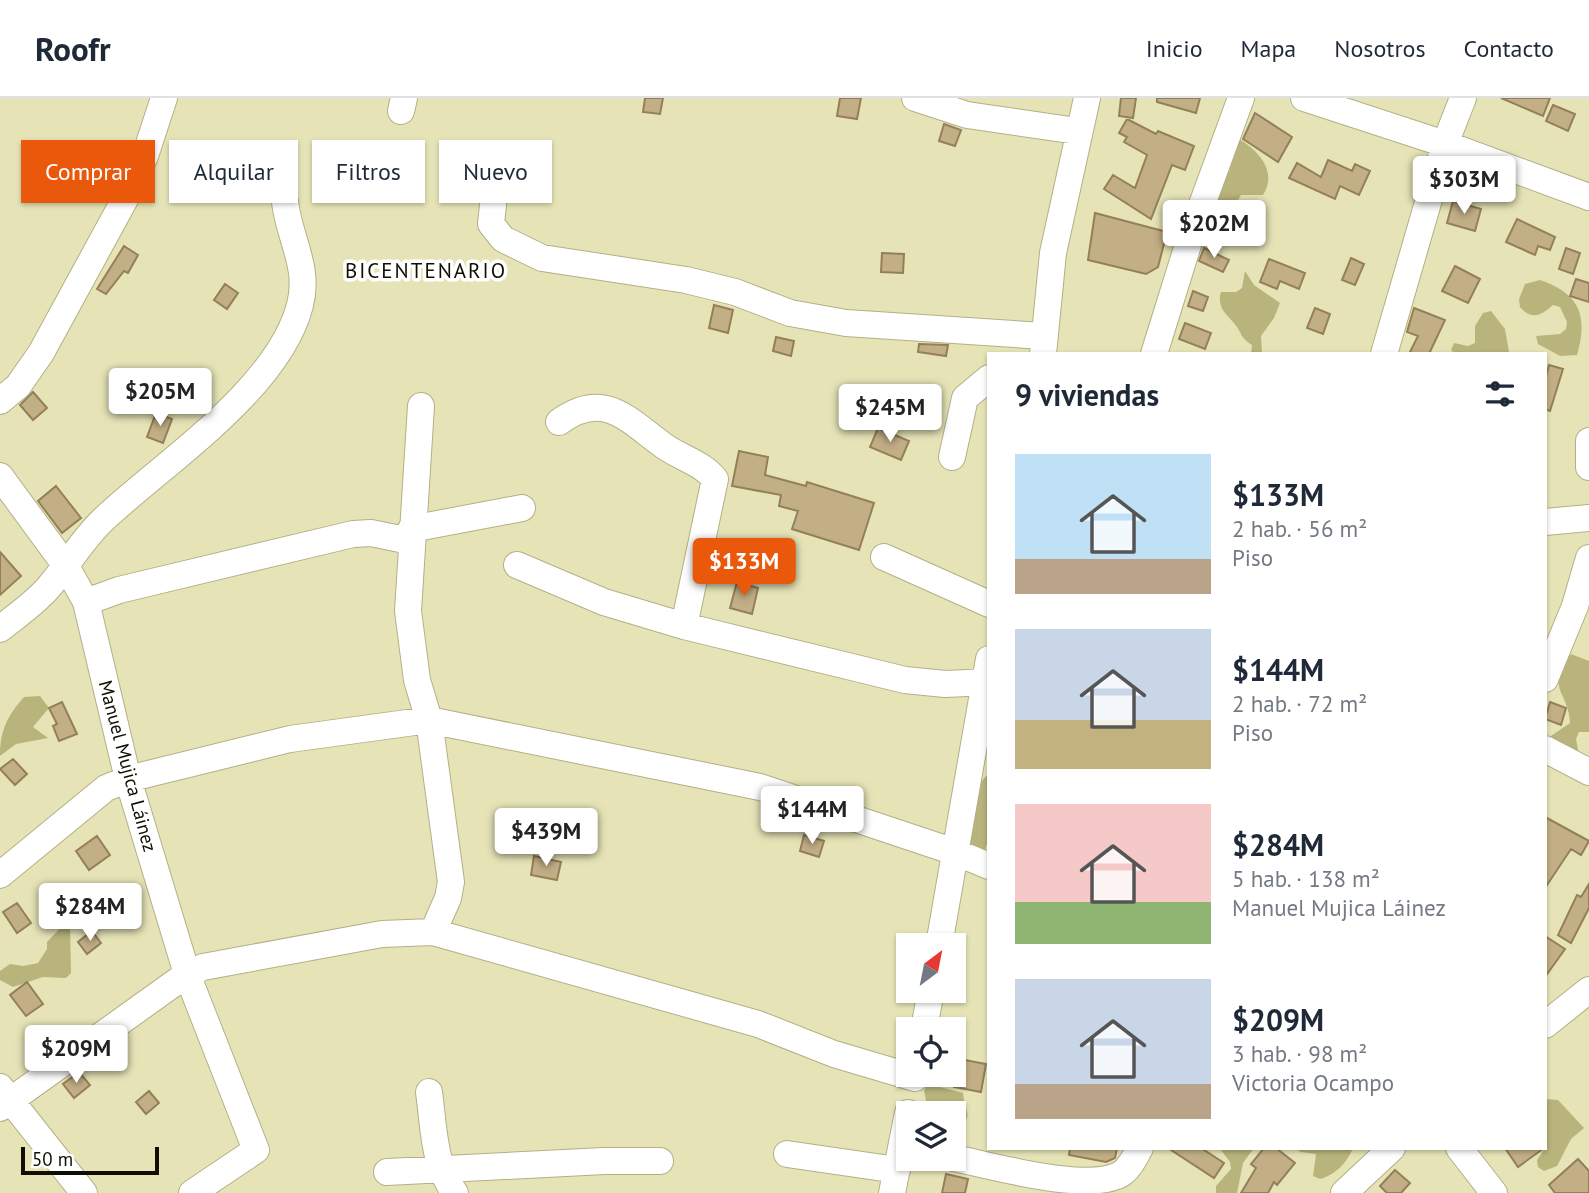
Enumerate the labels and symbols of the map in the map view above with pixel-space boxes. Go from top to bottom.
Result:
pin: $303M [1415,156,1513,216]
pin: $202M [1165,200,1263,260]
district label: BICENTENARIO [345,257,507,284]
pin: $205M [111,368,209,428]
pin: $245M [841,384,939,444]
pin: $133M [695,538,793,598]
street label: Manuel Mujica Láinez [94,678,162,854]
pin: $144M [763,786,861,846]
pin: $439M [497,808,595,868]
pin: $284M [41,884,139,943]
north arrow [896,933,966,1003]
pin: $209M [27,1026,125,1085]
scale bar [21,1144,159,1176]

